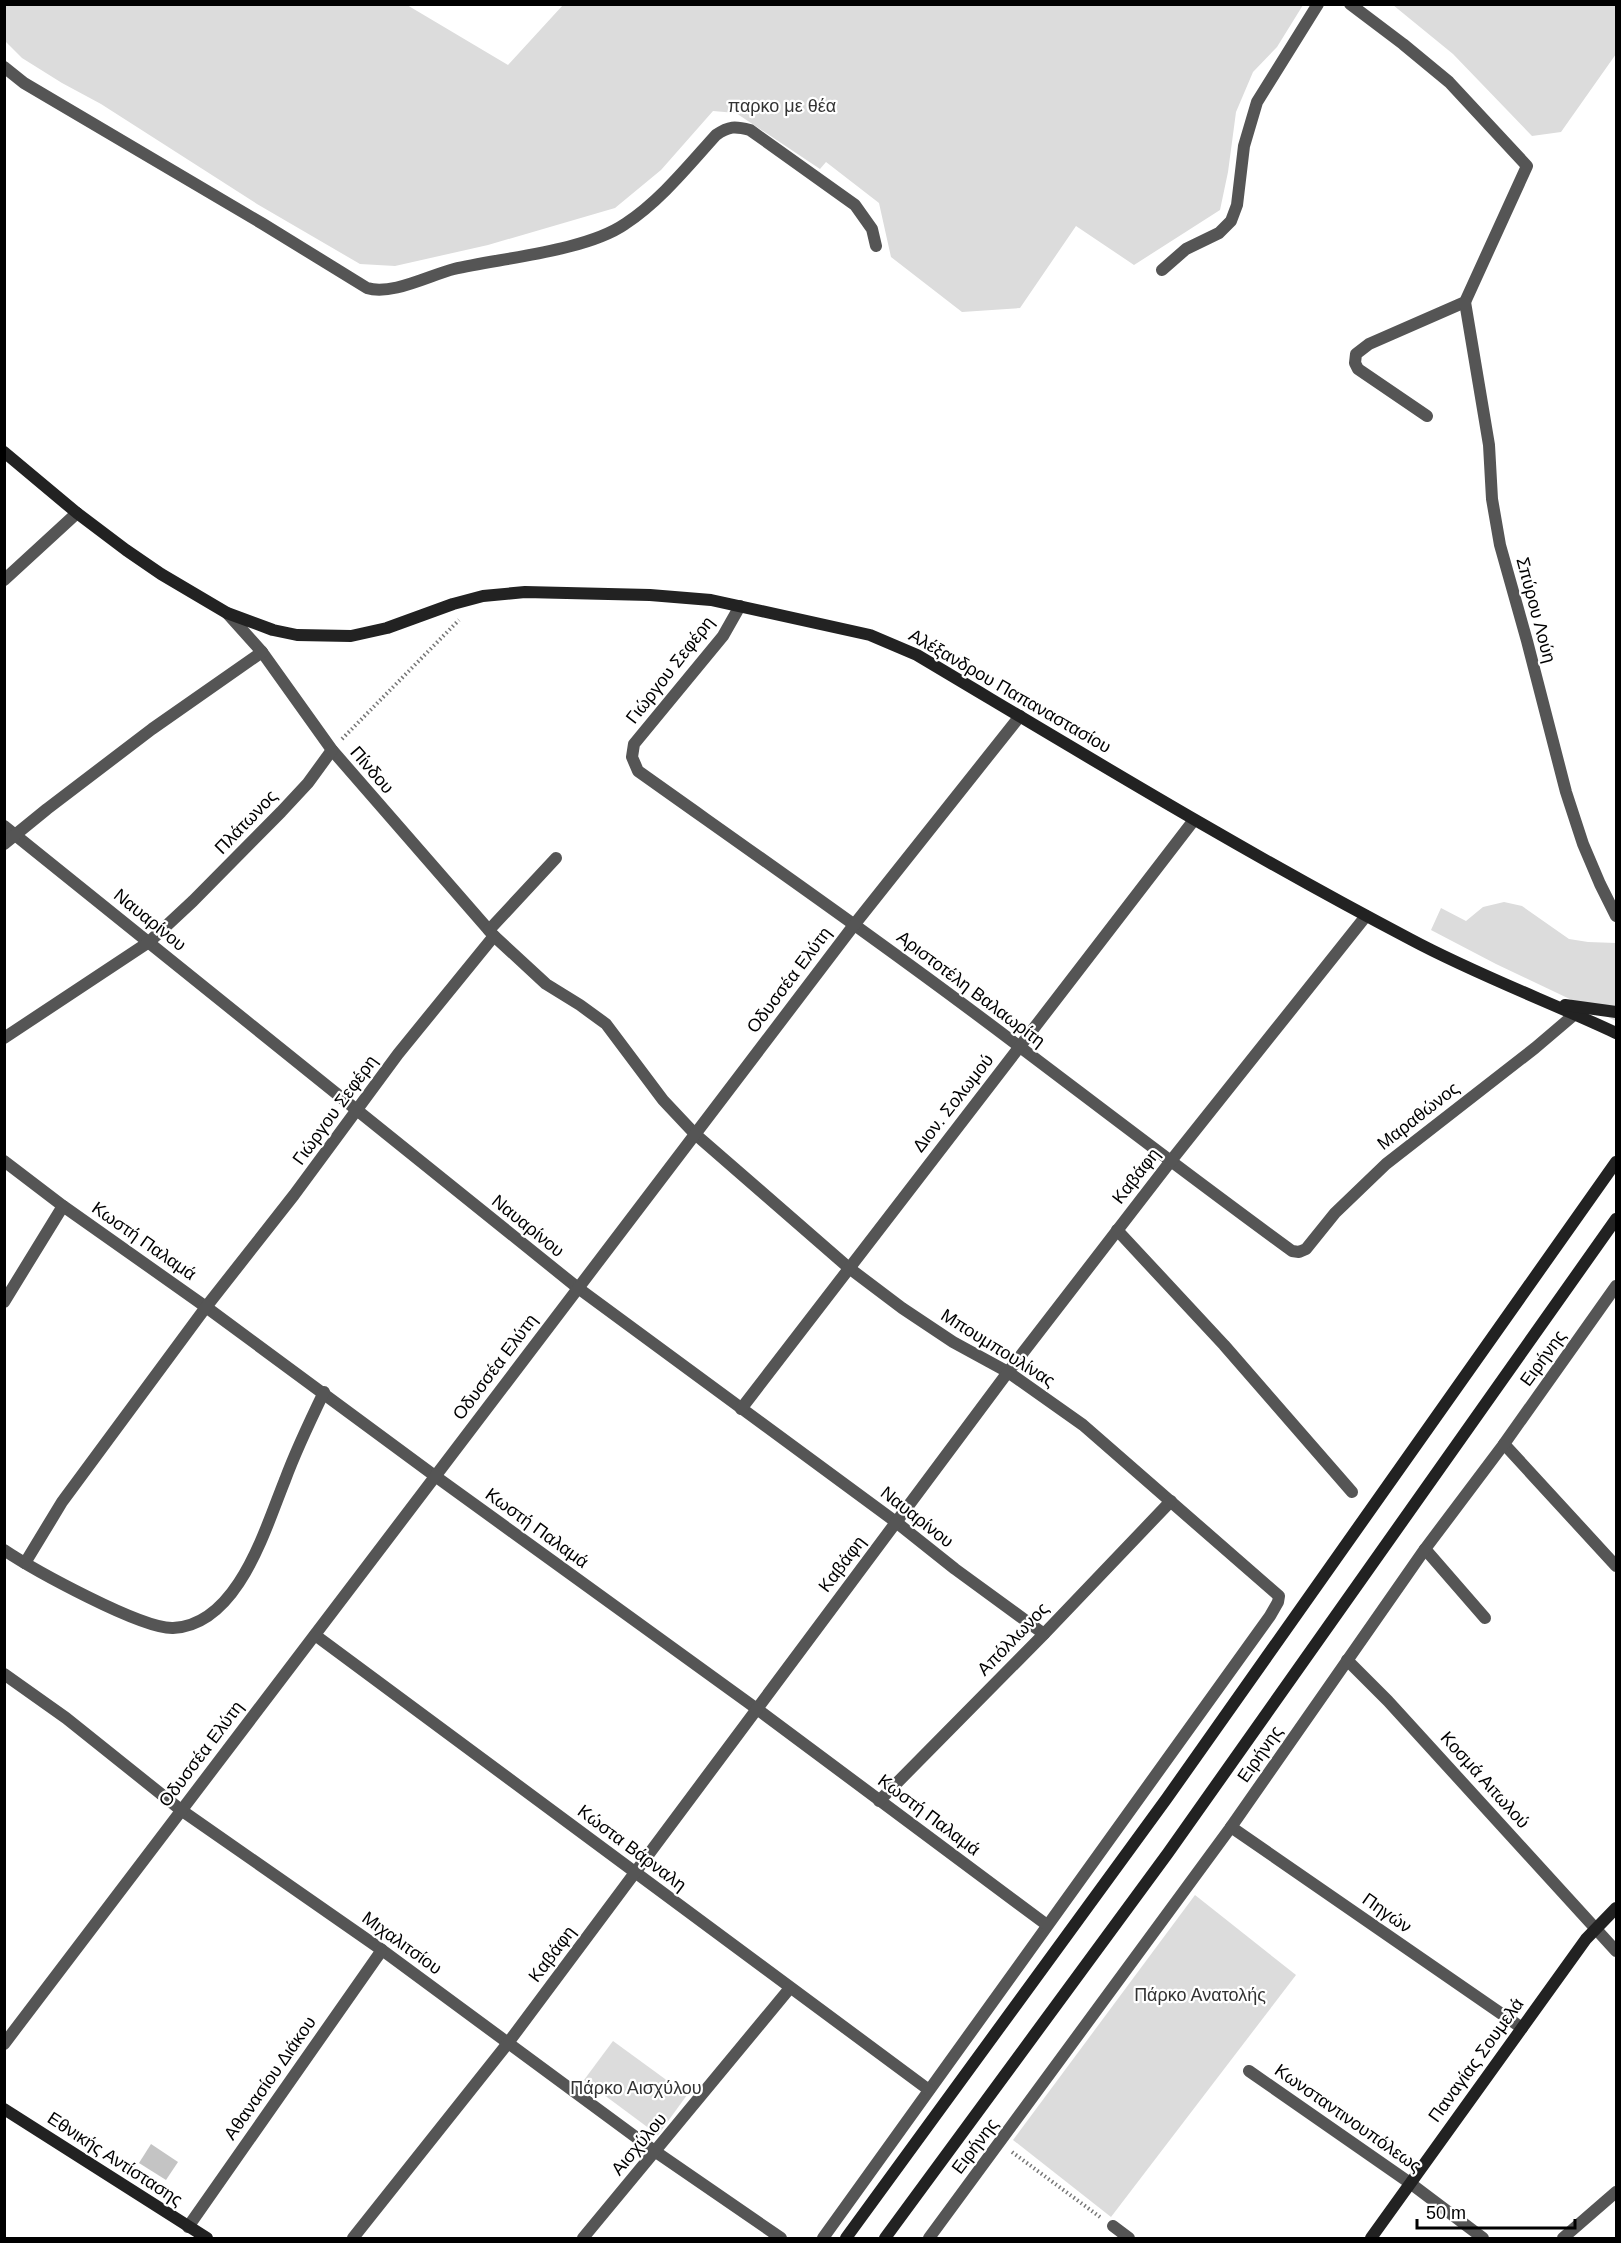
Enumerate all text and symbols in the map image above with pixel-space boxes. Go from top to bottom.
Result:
park label: παρκο με θέα [728,96,836,116]
street label: Σπύρου Λούη [1512,555,1560,665]
street label: Γιώργου Σεφέρη [622,612,718,728]
street label: Αλέξανδρου Παπαναστασίου [905,625,1115,757]
street label: Πίνδου [346,742,398,798]
street label: Πλάτωνος [211,786,281,858]
street label: Ναυαρίνου [110,885,190,955]
street label: Οδυσσέα Ελύτη [743,923,835,1037]
street label: Αριστοτέλη Βαλαωρίτη [893,927,1049,1051]
street label: Διον. Σολωμού [909,1050,997,1156]
street label: Γιώργου Σεφέρη [289,1051,381,1169]
street label: Μαραθώνος [1373,1078,1463,1154]
street label: Καβάφη [1108,1144,1164,1208]
street label: Ναυαρίνου [488,1191,568,1261]
street label: Κωστή Παλαμά [88,1198,200,1284]
street label: Μπουμπουλίνας [937,1305,1059,1391]
street label: Οδυσσέα Ελύτη [449,1310,541,1424]
street label: Ειρήνης [1516,1326,1570,1390]
street label: Ναυαρίνου [877,1482,957,1552]
street label: Κωστή Παλαμά [482,1484,592,1572]
street label: Καβάφη [815,1532,869,1596]
street label: Απόλλωνος [973,1598,1053,1680]
street label: Οδυσσέα Ελύτη [155,1697,247,1811]
street label: Ειρήνης [1233,1722,1287,1786]
street label: Κοσμά Αιτωλού [1436,1728,1534,1832]
street label: Κωστή Παλαμά [874,1770,984,1860]
street label: Κώστα Βάρναλη [574,1801,690,1895]
street label: Πηγών [1359,1889,1415,1937]
street label: Μιχαλιτσίου [358,1908,446,1978]
street label: Καβάφη [525,1922,579,1986]
park label: Πάρκο Ανατολής [1134,1985,1266,2005]
street label: Παναγίας Σουμελά [1424,1994,1528,2126]
street label: Αθανασίου Διάκου [220,2013,320,2143]
street label: Κωνσταντινουπόλεως [1271,2060,1425,2176]
park label: Πάρκο Αισχύλου [570,2078,702,2098]
street label: Εθνικής Αντίστασης [44,2108,186,2210]
street label: Αισχύλου [607,2109,671,2179]
street label: Ειρήνης [948,2114,1002,2178]
scale bar [1417,2192,1574,2230]
text: 50 m [1426,2203,1466,2223]

